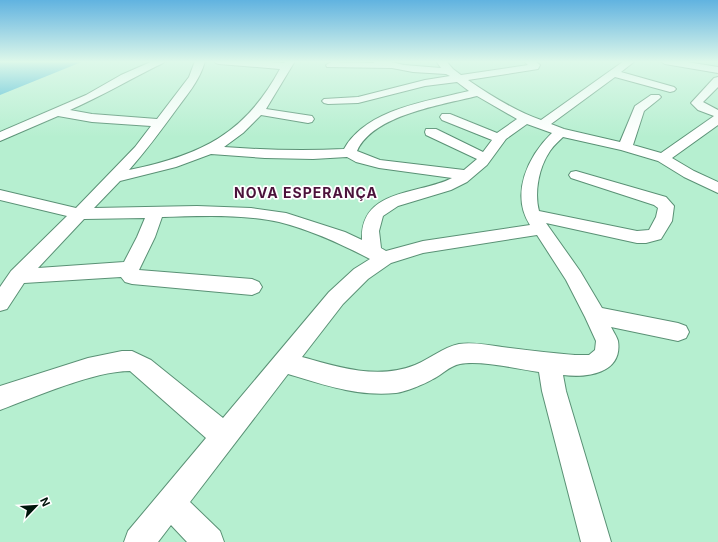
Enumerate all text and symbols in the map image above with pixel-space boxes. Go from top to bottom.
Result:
district label: NOVA ESPERANÇA [234,184,378,201]
north arrow [16,486,56,526]
text: N [37,495,53,509]

